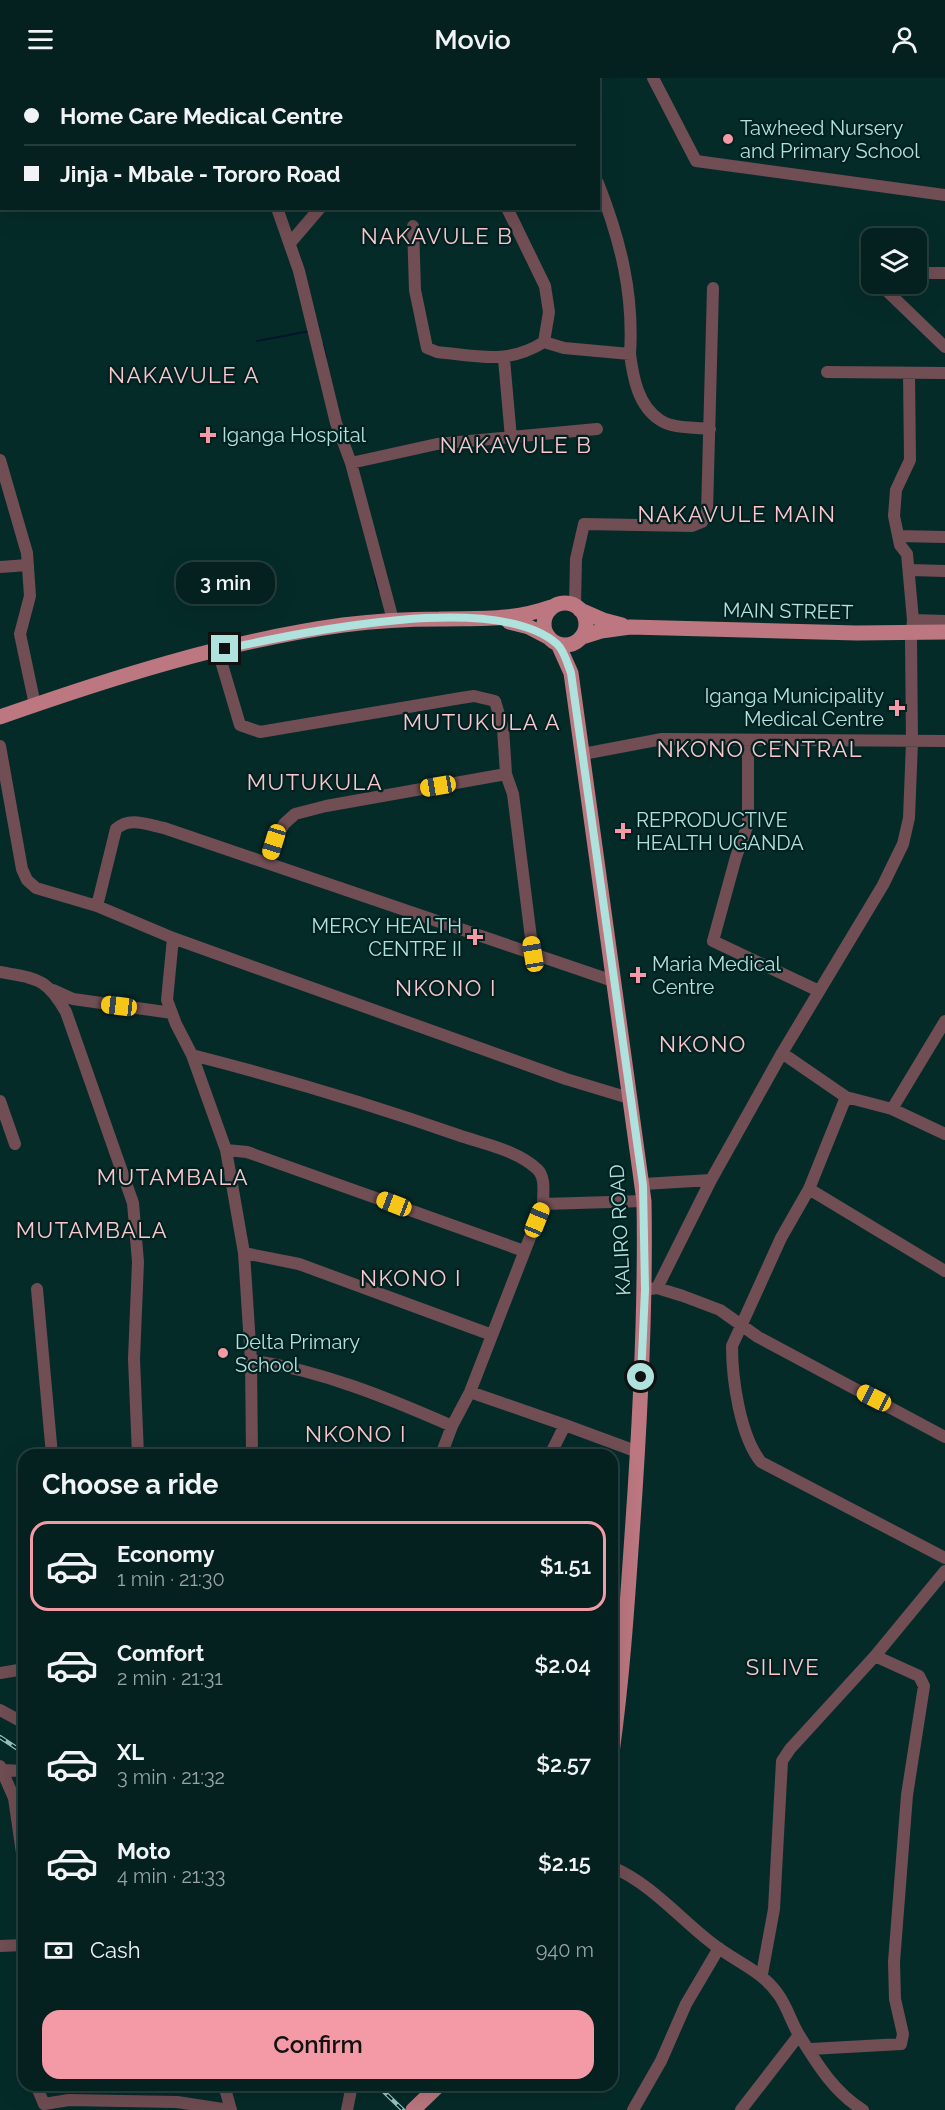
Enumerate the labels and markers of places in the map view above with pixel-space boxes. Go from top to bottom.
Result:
place label: Tawheed Nursery and Primary School [740,116,920,163]
marker: Tawheed Nursery and Primary School [721,132,735,146]
place label: Iganga Hospital [222,423,367,447]
marker: Iganga Hospital [199,426,217,444]
place label: Iganga Municipality Medical Centre [705,684,884,731]
marker: Iganga Municipality Medical Centre [888,699,906,717]
place label: REPRODUCTIVE HEALTH UGANDA [636,808,804,855]
marker: REPRODUCTIVE HEALTH UGANDA [614,822,632,840]
place label: MERCY HEALTH CENTRE II [312,914,462,961]
marker: MERCY HEALTH CENTRE II [466,928,484,946]
place label: Maria Medical Centre [652,952,782,999]
marker: Maria Medical Centre [629,966,647,984]
place label: Delta Primary School [235,1330,360,1377]
marker: Delta Primary School [216,1346,230,1360]

